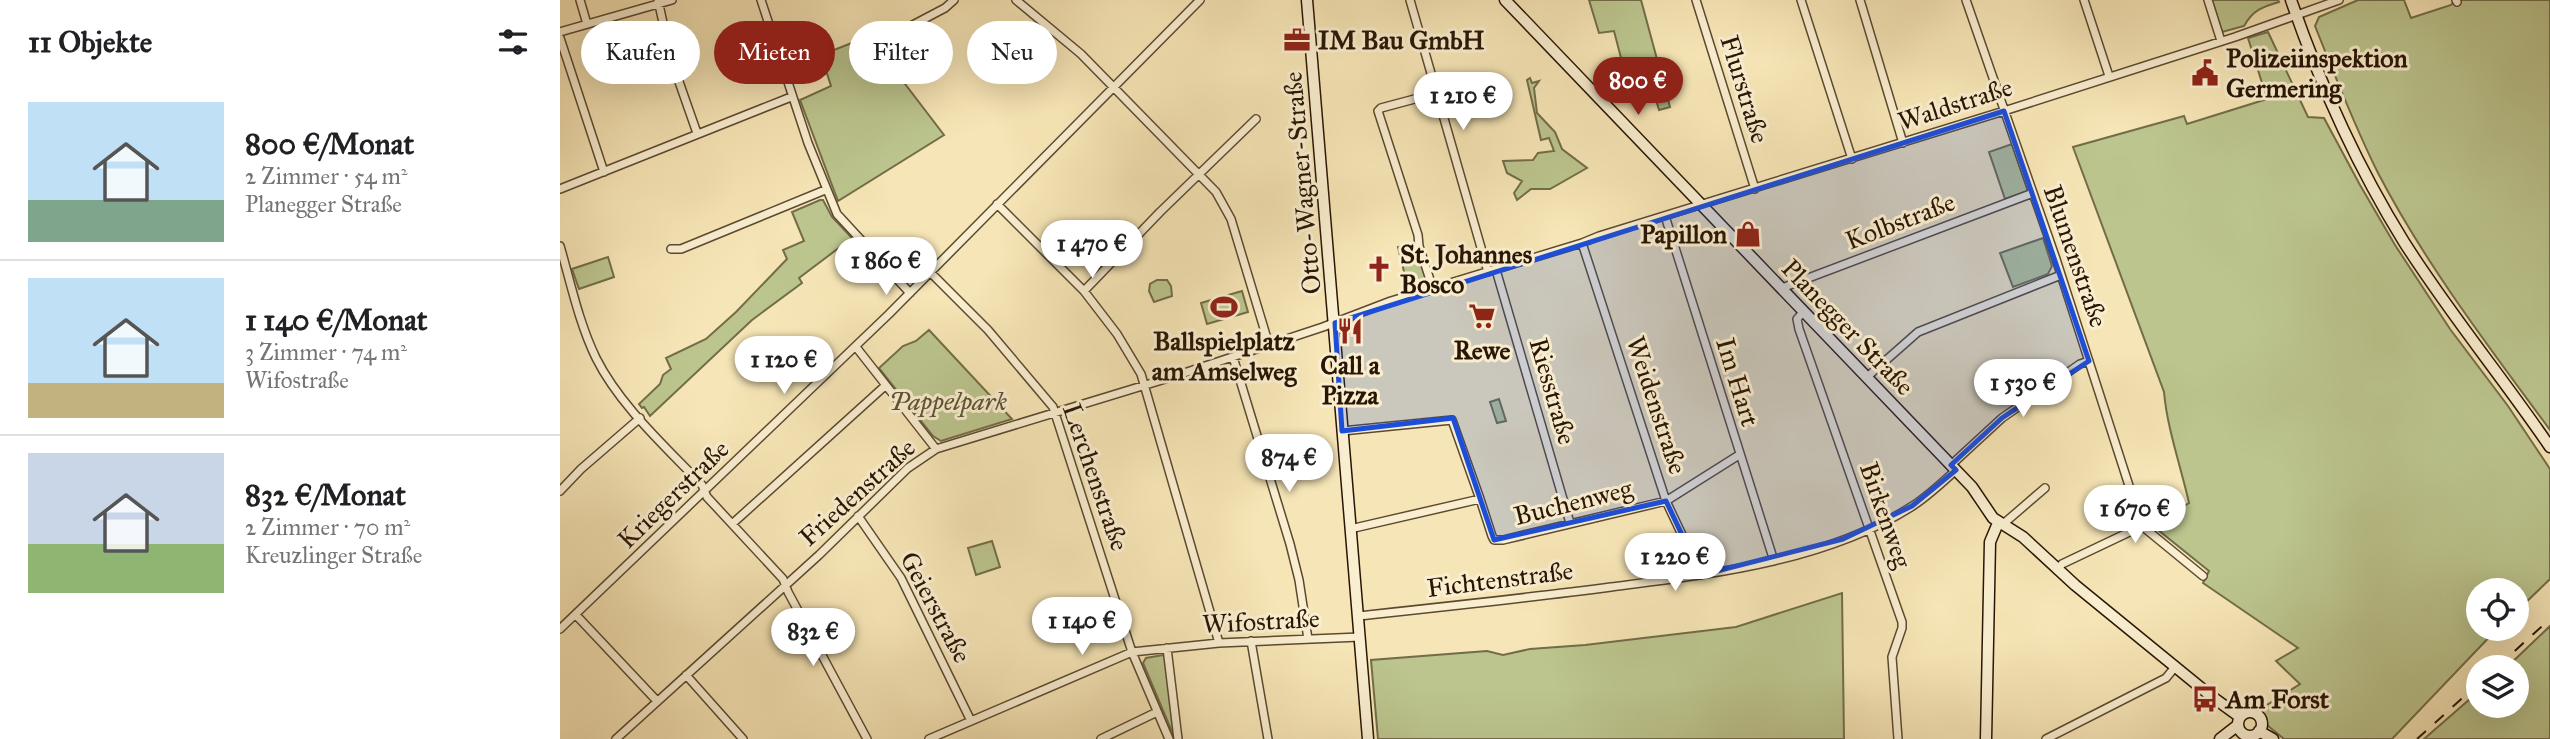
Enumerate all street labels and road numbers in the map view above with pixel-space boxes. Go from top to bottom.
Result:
street label: Flurstraße [1713,31,1777,147]
street label: Otto-Wagner-Straße [1276,70,1328,296]
street label: Waldstraße [1894,70,2016,137]
street label: Blumenstraße [2037,181,2115,331]
street label: Kolbstraße [1841,185,1959,256]
street label: Planegger Straße [1775,252,1921,402]
street label: Weidenstraße [1620,332,1694,478]
street label: Riesstraße [1523,334,1583,448]
street label: Im Hart [1709,334,1767,430]
street label: Lerchenstraße [1056,399,1136,555]
street label: Friedenstraße [792,431,922,553]
street label: Kriegerstraße [611,433,735,555]
street label: Birkenweg [1853,458,1919,573]
street label: Buchenweg [1511,472,1636,532]
street label: Geierstraße [893,546,979,668]
street label: Fichtenstraße [1425,554,1575,604]
street label: Wifostraße [1202,602,1321,640]

